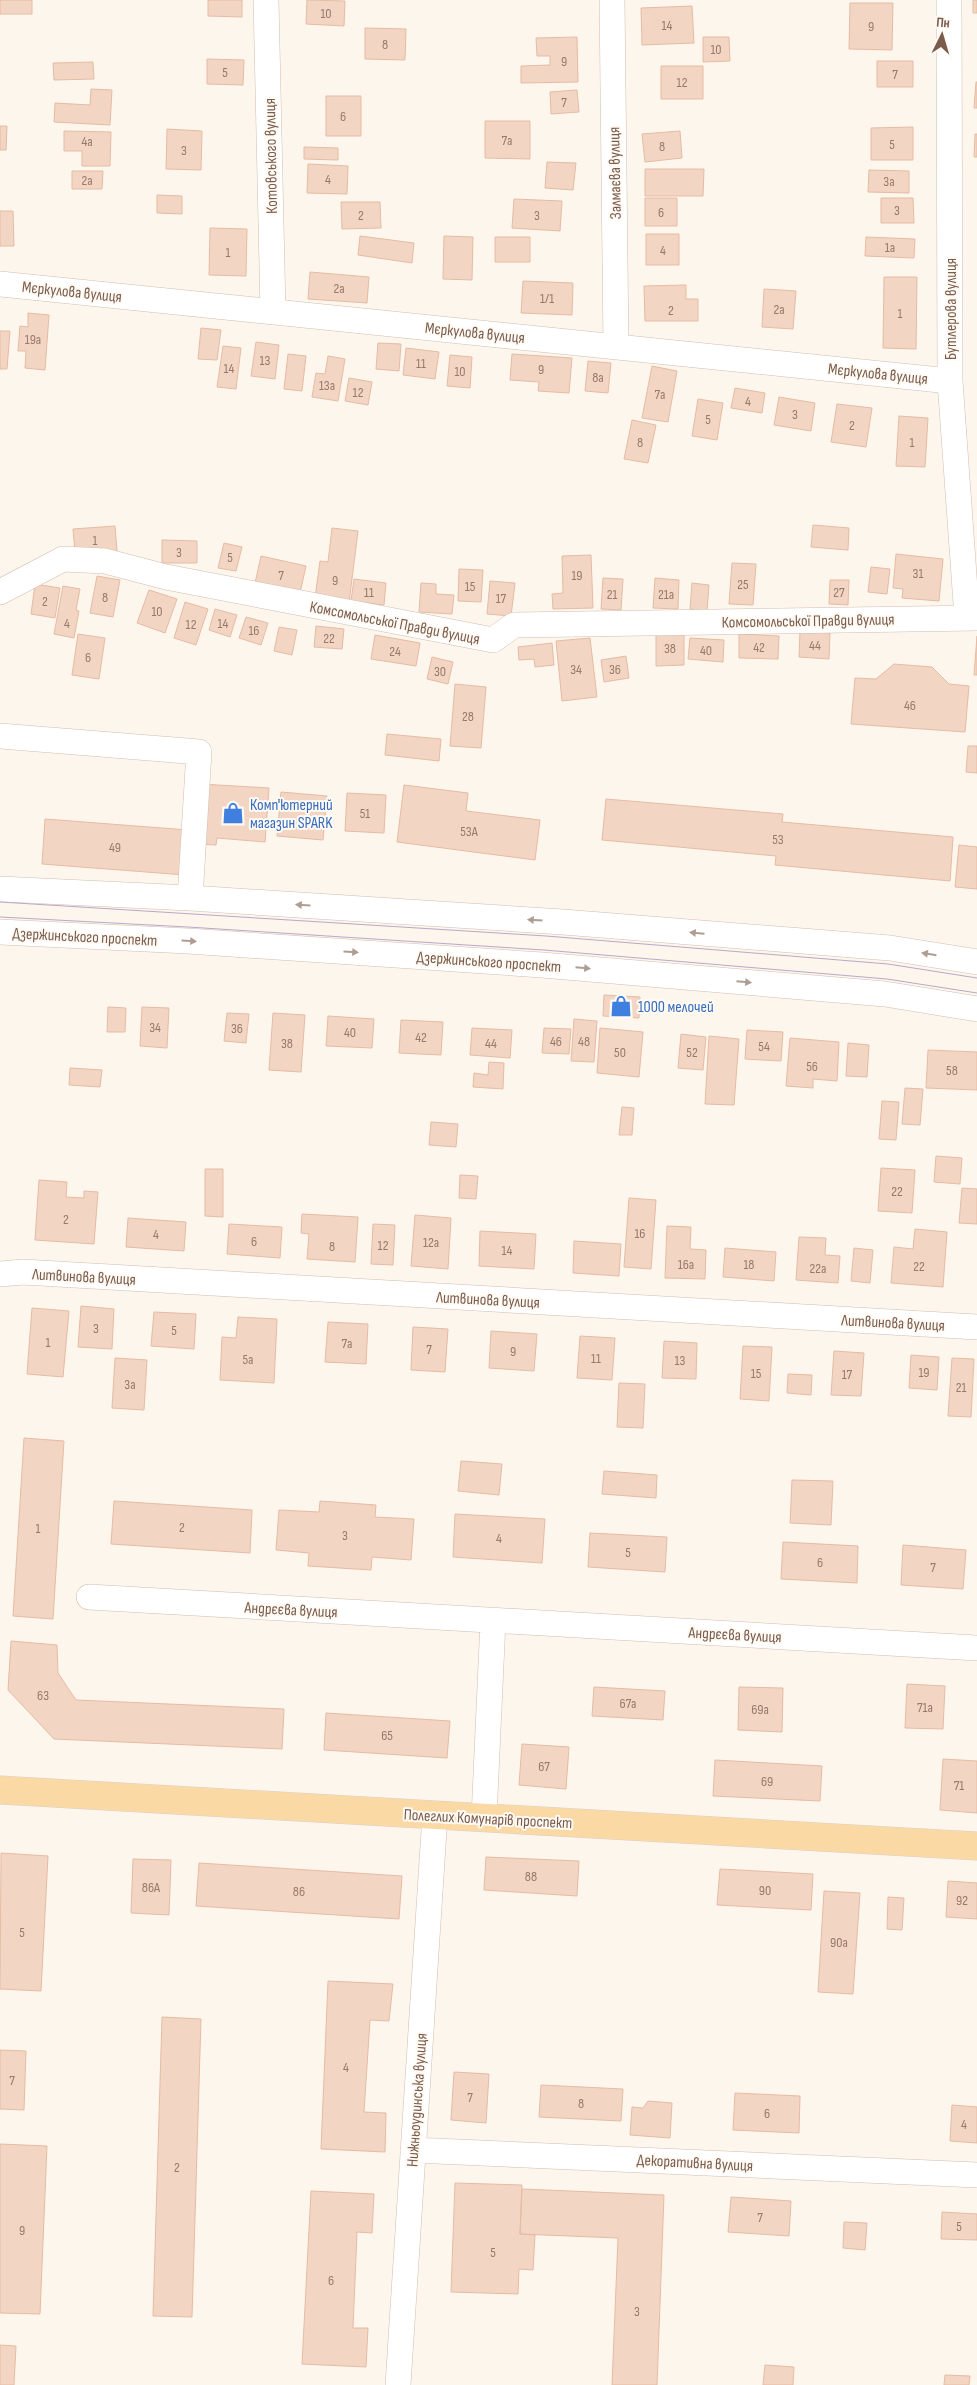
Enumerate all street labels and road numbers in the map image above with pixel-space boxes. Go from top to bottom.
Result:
street label: Котовського вулиця [261,98,282,214]
street label: Залмаєва вулиця [605,127,626,219]
street label: Бутлерова вулиця [942,258,961,360]
street label: Мєркулова вулиця [21,278,123,307]
street label: Мєркулова вулиця [424,319,526,348]
street label: Мєркулова вулиця [827,360,929,389]
street label: Комсомольської Правди вулиця [308,598,481,649]
street label: Комсомольської Правди вулиця [721,610,895,633]
street label: Дзержинського проспект [12,924,158,951]
street label: Дзержинського проспект [416,948,562,977]
street label: Литвинова вулиця [31,1265,136,1290]
street label: Литвинова вулиця [435,1288,540,1313]
street label: Литвинова вулиця [840,1311,945,1336]
street label: Андрєєва вулиця [243,1599,338,1622]
street label: Андрєєва вулиця [687,1624,782,1647]
street label: Полеглих Комунарів проспект [403,1806,573,1833]
street label: Нижньоудинська вулиця [403,2032,432,2168]
street label: Декоративна вулиця [636,2151,754,2176]

